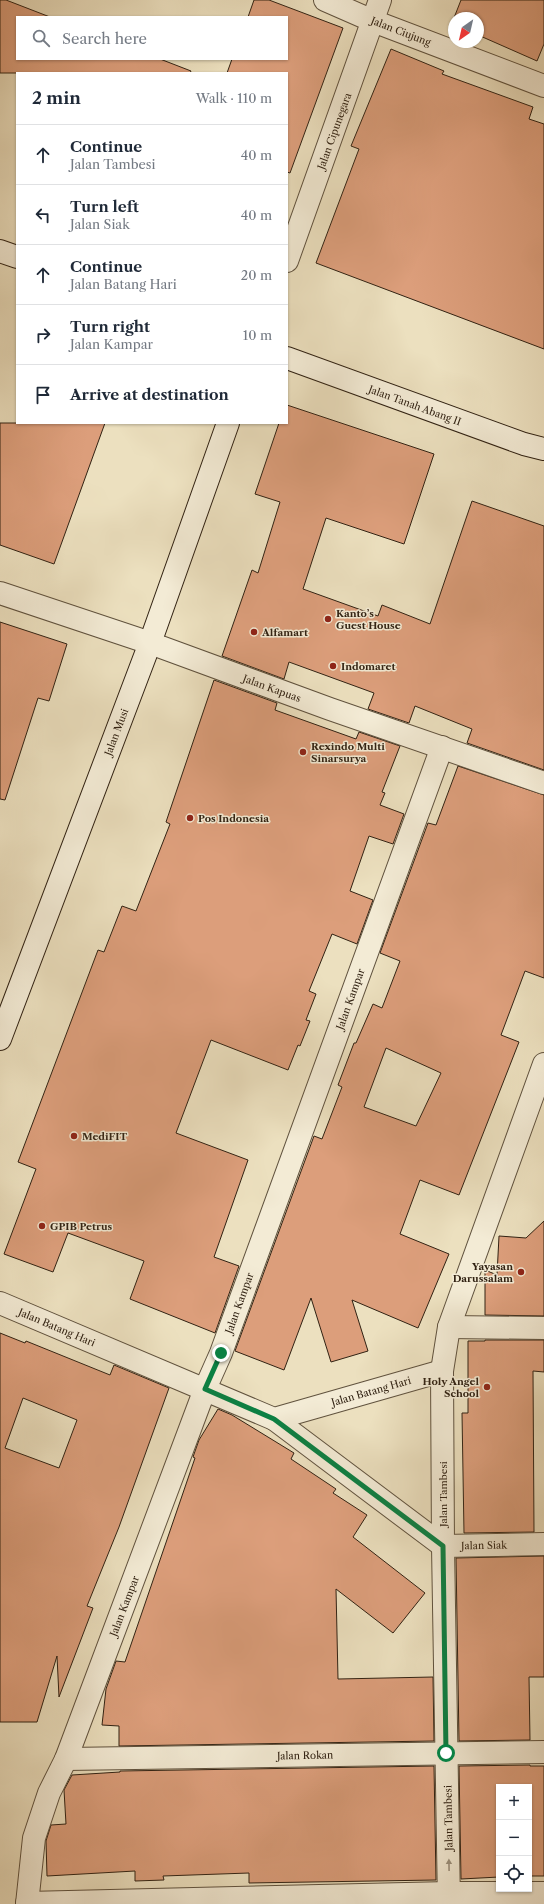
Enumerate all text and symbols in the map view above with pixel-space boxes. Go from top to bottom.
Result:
north arrow [448,12,484,48]
street label: Jalan Ciujung [367,13,433,49]
search box [16,16,288,60]
icon: search [30,27,52,49]
text: Search here [62,29,147,48]
text: 2 min [32,88,81,108]
text: Walk · 110 m [196,90,272,106]
street label: Jalan Cipunegara [314,90,355,173]
text: Continue [70,137,142,156]
icon: ahead [32,144,54,166]
text: 40 m [241,147,272,163]
text: Jalan Tambesi [70,156,155,172]
text: Turn left [70,197,139,216]
icon: left [32,204,54,226]
text: 40 m [241,207,272,223]
text: Jalan Siak [70,216,130,232]
text: Continue [70,257,142,276]
icon: ahead [32,264,54,286]
text: 20 m [241,267,272,283]
text: Jalan Batang Hari [70,276,177,292]
text: Turn right [70,317,150,336]
icon: right [32,324,54,346]
text: 10 m [243,327,272,343]
text: Jalan Kampar [70,336,153,352]
street label: Jalan Tanah Abang II [365,382,463,428]
icon: arrive [32,384,54,406]
text: Arrive at destination [70,385,229,404]
place label: Kanto’s Guest House [336,607,401,632]
marker: Kanto’s Guest House [323,614,333,624]
place label: Alfamart [261,626,308,639]
marker: Alfamart [249,627,259,637]
place label: Indomaret [341,660,396,673]
marker: Indomaret [328,661,338,671]
street label: Jalan Kapuas [239,671,303,705]
street label: Jalan Musi [101,707,131,759]
place label: Rexindo Multi Sinarsurya [311,740,385,765]
marker: Rexindo Multi Sinarsurya [298,747,308,757]
place label: Pos Indonesia [198,812,269,825]
marker: Pos Indonesia [185,813,195,823]
street label: Jalan Kampar [333,966,368,1033]
place label: MediFIT [82,1130,128,1143]
marker: MediFIT [69,1131,79,1141]
place label: GPIB Petrus [50,1220,113,1233]
marker: GPIB Petrus [37,1221,47,1231]
place label: Yayasan Darussalam [453,1260,513,1285]
marker: Yayasan Darussalam [516,1267,526,1277]
street label: Jalan Kampar [222,1270,257,1337]
street label: Jalan Batang Hari [15,1305,97,1349]
route end [212,1344,230,1362]
street label: Jalan Batang Hari [328,1374,412,1410]
place label: Holy Angel School [423,1375,479,1400]
marker: Holy Angel School [482,1382,492,1392]
street label: Jalan Tambesi [437,1461,450,1529]
street label: Jalan Siak [459,1539,508,1552]
street label: Jalan Kampar [106,1573,142,1640]
route start [437,1744,455,1762]
street label: Jalan Rokan [275,1748,334,1763]
map controls [496,1784,532,1892]
button: + [496,1784,532,1820]
street label: Jalan Tambesi [441,1785,456,1853]
button: − [496,1820,532,1856]
button: locate [496,1856,532,1892]
one-way arrow [445,1859,452,1871]

